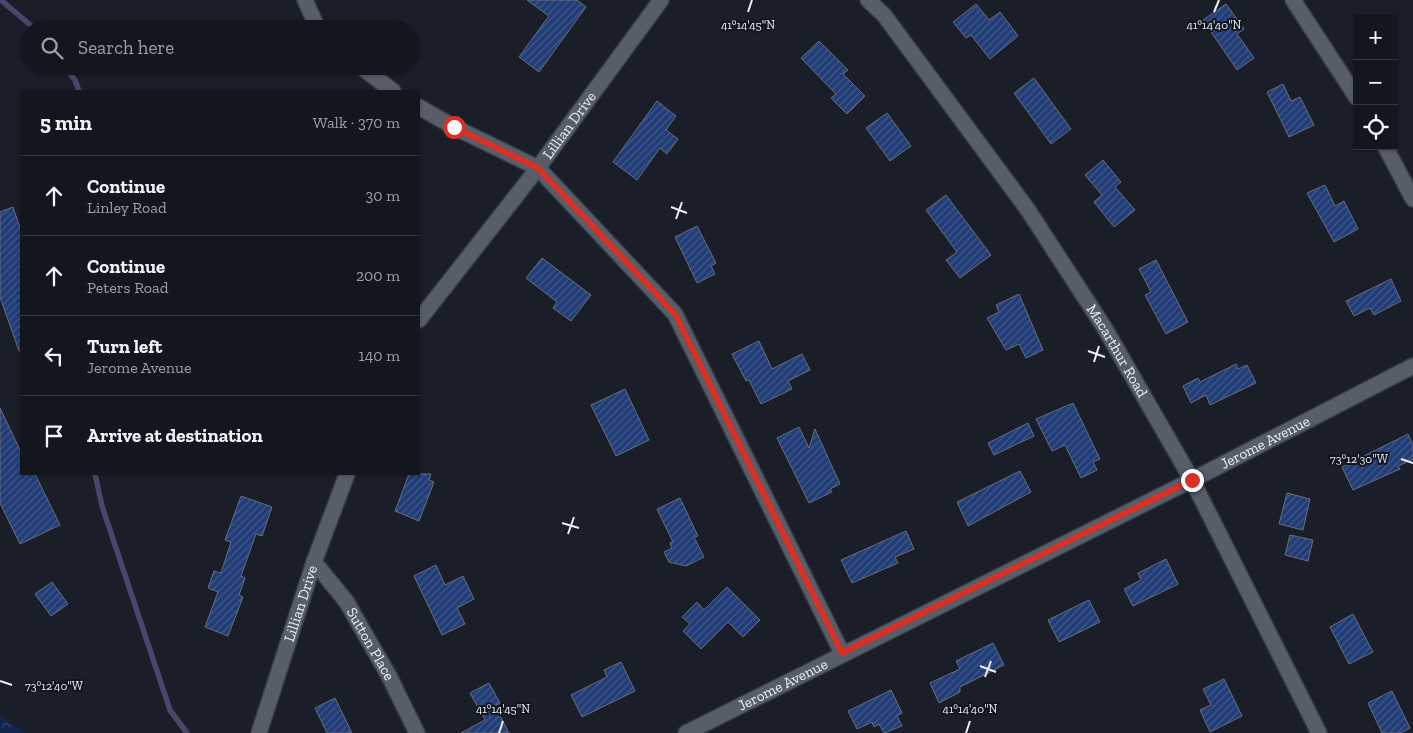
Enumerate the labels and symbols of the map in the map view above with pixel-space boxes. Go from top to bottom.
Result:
text: 41°14'45"N [721,18,775,32]
text: 41°14'40"N [1187,18,1242,32]
street label: Lillian Drive [539,88,600,163]
route start [443,116,466,139]
street label: Macarthur Road [1083,301,1152,401]
street label: Jerome Avenue [1217,412,1313,473]
text: 73°12'30"W [1330,452,1389,466]
route end [1181,469,1204,492]
street label: Lillian Drive [280,563,321,644]
street label: Sutton Place [343,604,399,683]
street label: Jerome Avenue [735,655,830,715]
text: 73°12'40"W [25,679,84,693]
text: 41°14'45"N [476,702,530,716]
text: 41°14'40"N [943,702,998,716]

